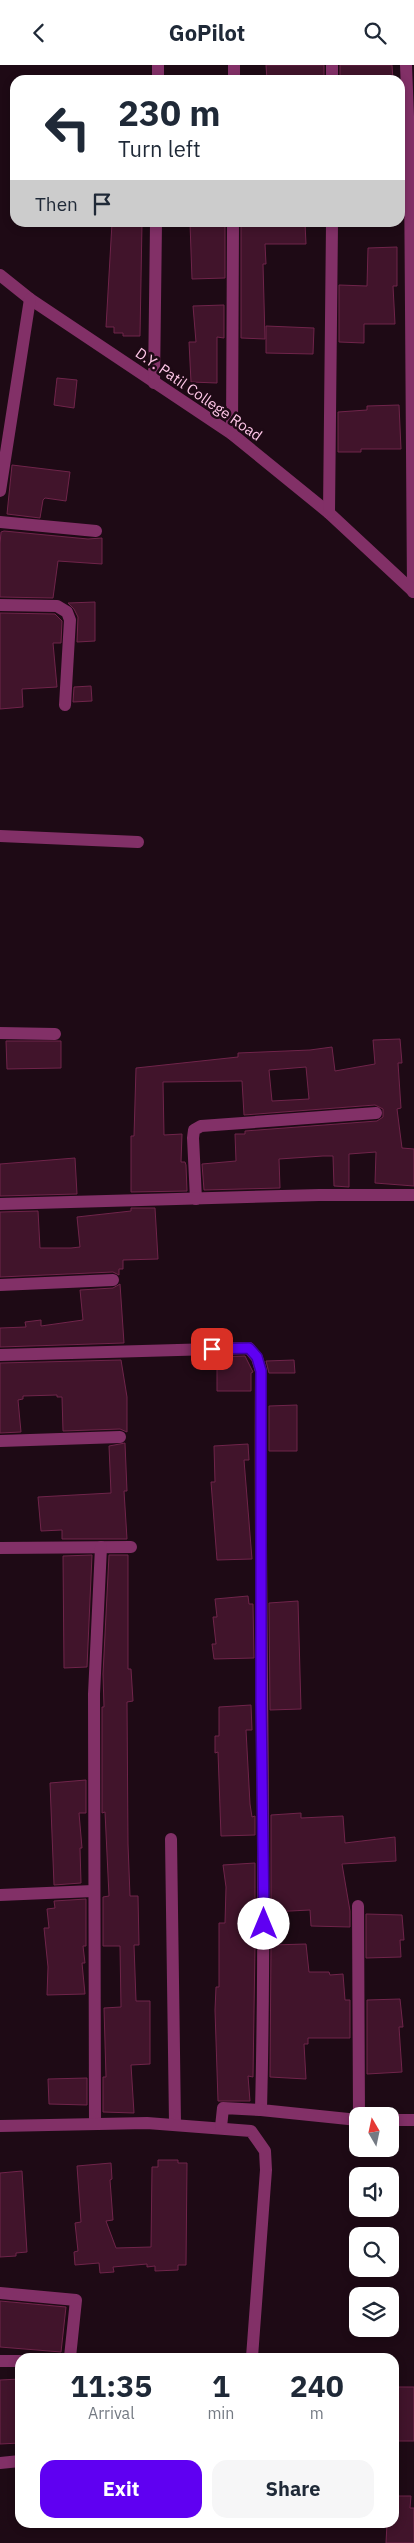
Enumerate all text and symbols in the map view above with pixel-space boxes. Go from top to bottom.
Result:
text: GoPilot [169,18,245,47]
icon: back [25,19,53,47]
icon: search [361,19,389,47]
text: 230 m [118,90,221,136]
icon: left [35,95,100,160]
text: Turn left [118,134,201,163]
icon: arrive [88,190,116,218]
text: Then [35,192,78,216]
street label: D.Y. Patil College Road [132,343,266,445]
pin [191,1328,233,1370]
icon: arrive [198,1335,226,1363]
position arrow [237,1897,289,1949]
north arrow [349,2107,399,2157]
map controls [349,2107,399,2337]
button: sound [349,2167,399,2217]
button: search [349,2227,399,2277]
button: layers [349,2287,399,2337]
text: 11:35 [70,2366,152,2405]
text: 1 [212,2366,230,2405]
text: 240 [290,2366,344,2405]
text: Arrival [88,2403,135,2423]
text: min [207,2403,234,2423]
text: m [310,2403,324,2423]
button: Exit [40,2460,202,2518]
button: Share [212,2460,374,2518]

